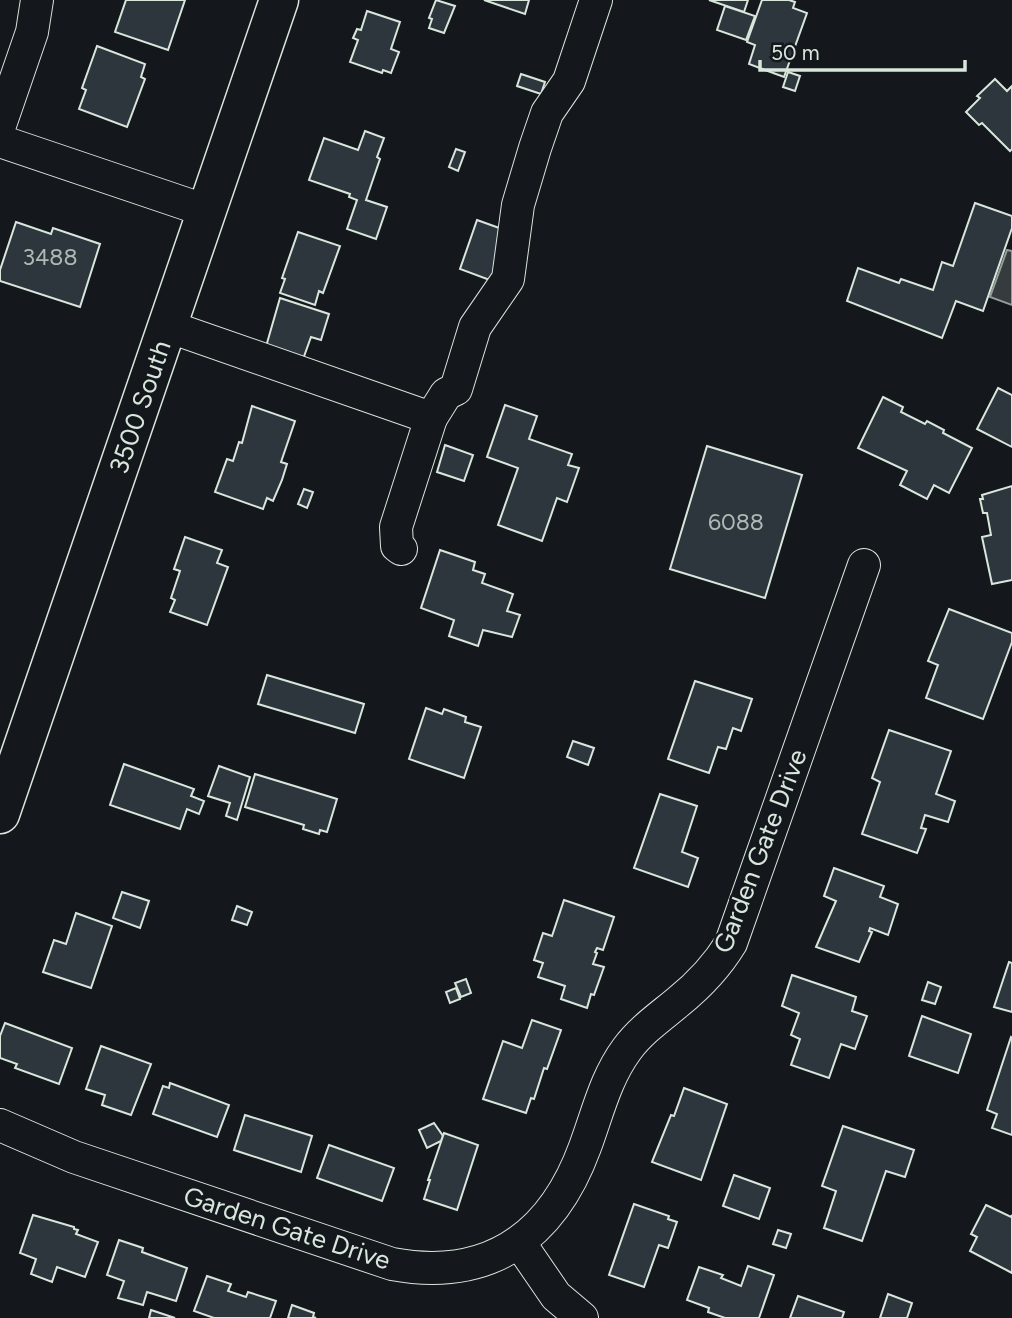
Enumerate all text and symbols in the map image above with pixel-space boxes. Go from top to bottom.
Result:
scale bar [760,28,965,72]
text: 50 m [771,40,820,65]
house number: 3488 [22,243,78,271]
street label: 3500 South [102,336,178,478]
house number: 6088 [708,508,764,536]
street label: Garden Gate Drive [706,745,814,957]
street label: Garden Gate Drive [179,1179,395,1277]

